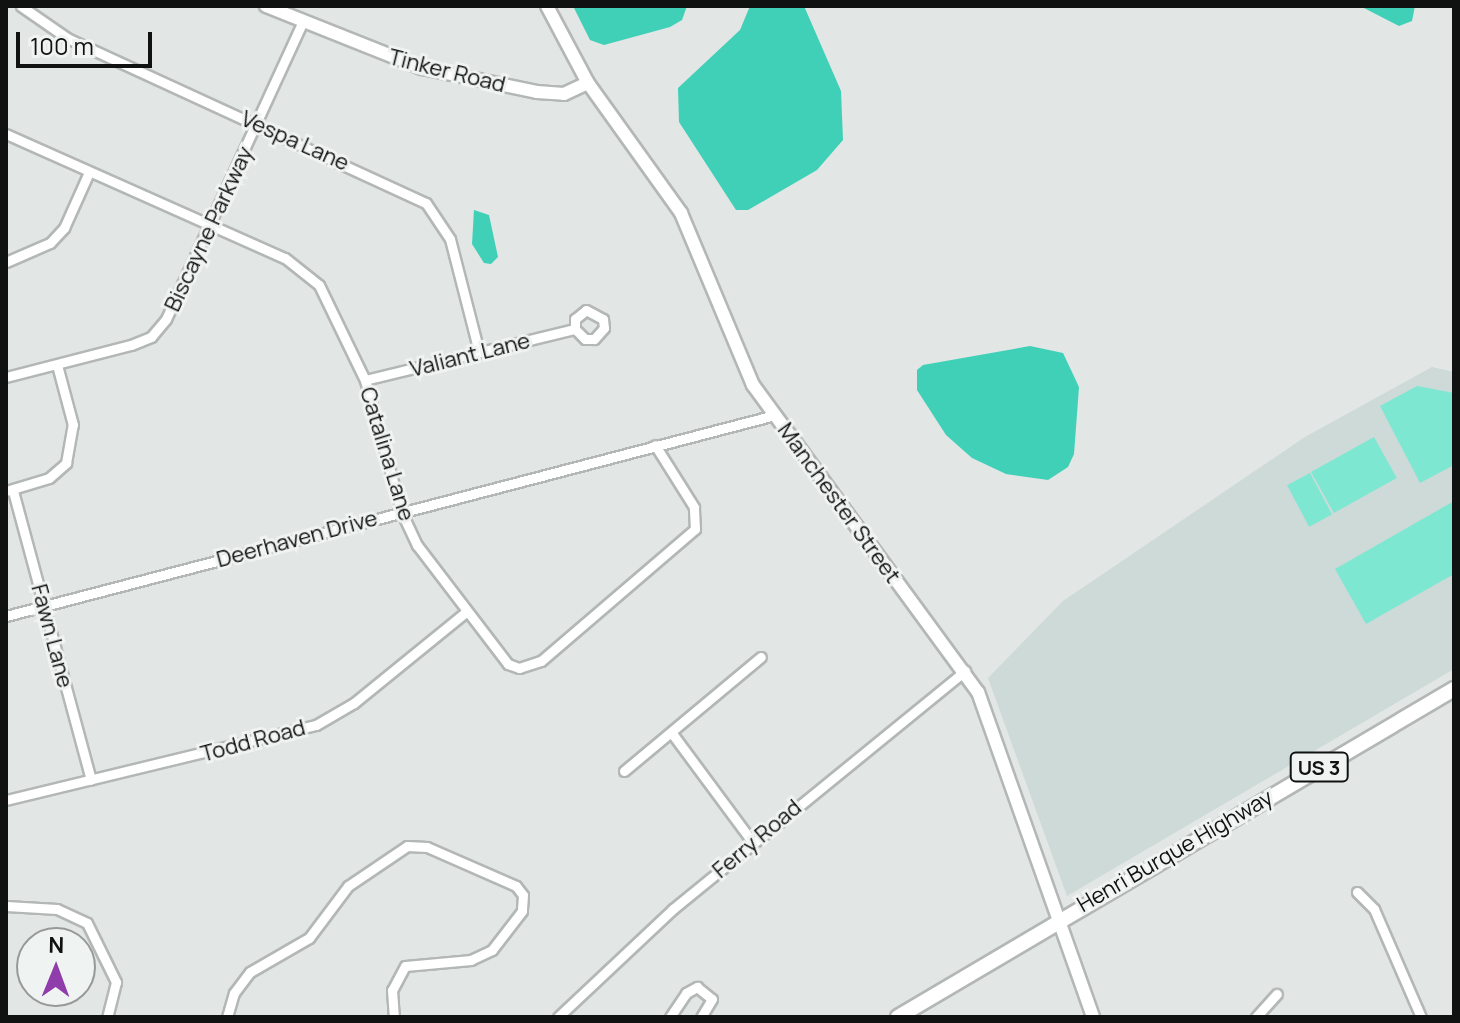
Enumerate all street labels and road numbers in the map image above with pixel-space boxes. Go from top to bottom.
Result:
street label: Tinker Road [386,44,508,98]
street label: Vespa Lane [237,105,353,177]
street label: Biscayne Parkway [159,142,259,316]
street label: Valiant Lane [407,327,533,383]
street label: Catalina Lane [354,384,420,524]
street label: Manchester Street [772,418,906,588]
street label: Deerhaven Drive [214,505,380,573]
street label: Fawn Lane [26,581,78,691]
street label: Todd Road [198,714,308,768]
road number: US 3 [1289,751,1349,783]
street label: Henri Burque Highway [1072,784,1278,918]
street label: Ferry Road [707,794,807,884]

